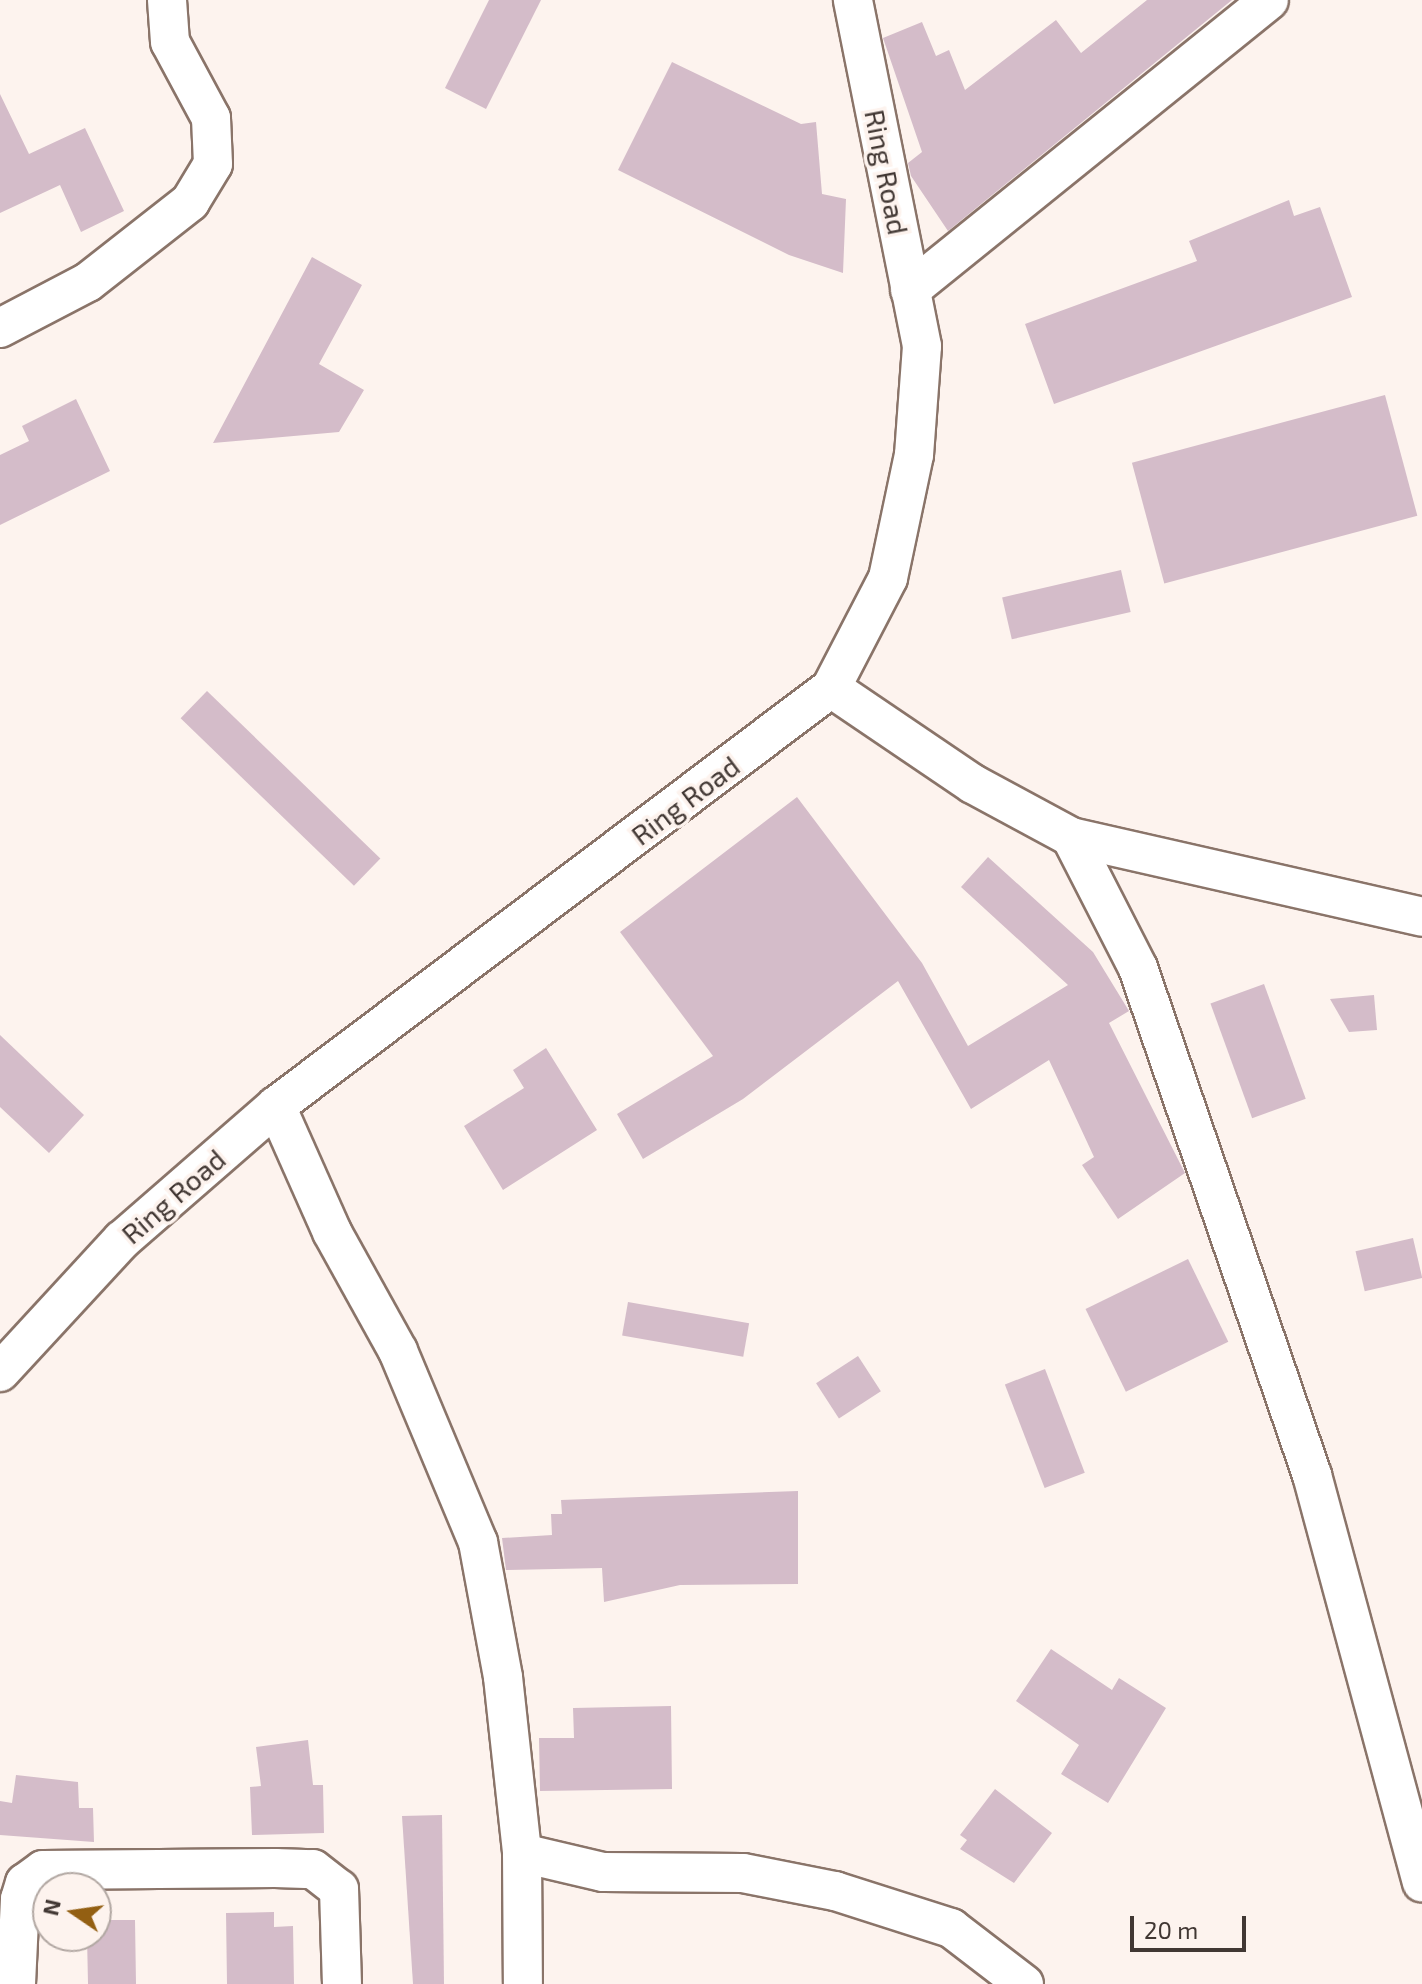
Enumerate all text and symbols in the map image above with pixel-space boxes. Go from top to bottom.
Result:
street label: Ring Road [858,107,916,237]
street label: Ring Road [624,748,746,852]
street label: Ring Road [114,1142,232,1250]
north arrow [32,1872,112,1952]
text: N [36,1896,65,1918]
scale bar [1134,1900,1250,1950]
text: 20 m [1144,1915,1198,1944]

